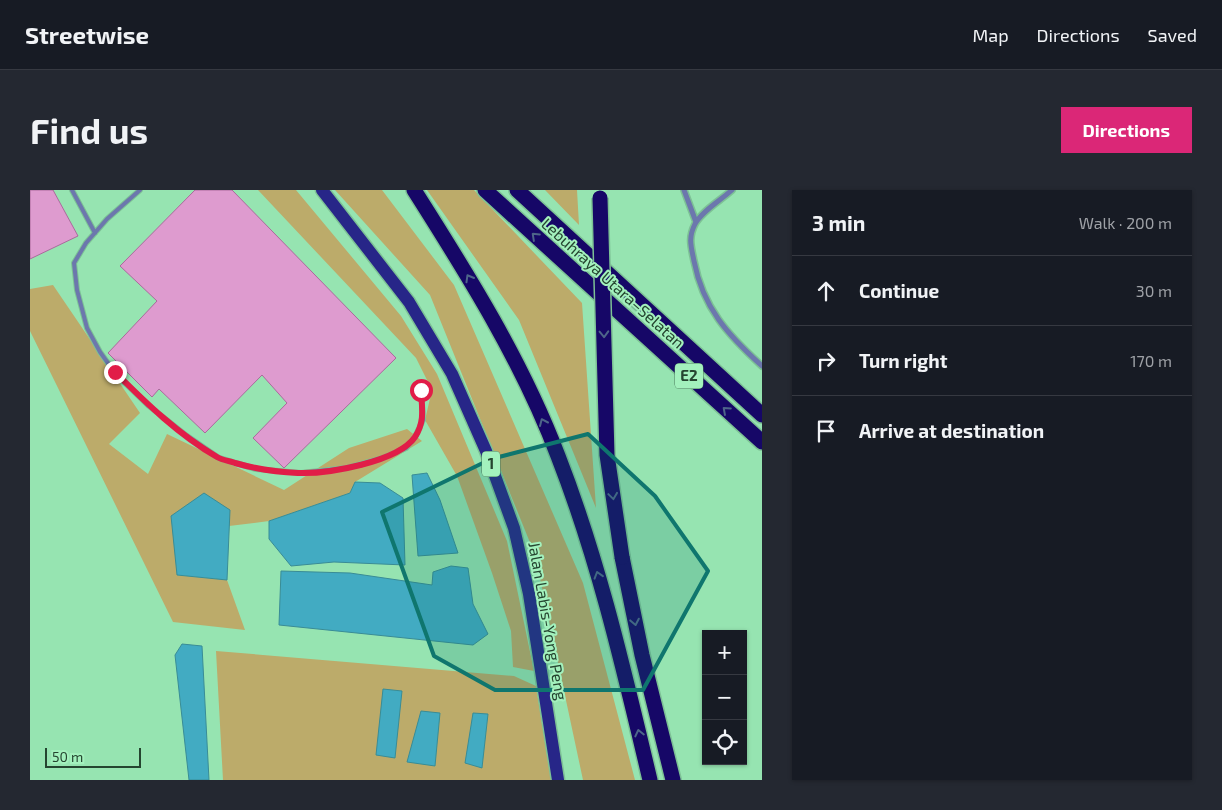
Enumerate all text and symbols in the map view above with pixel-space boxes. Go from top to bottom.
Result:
text: Streetwise [25,20,149,49]
text: Map [972,24,1009,46]
text: Directions [1037,24,1120,46]
text: Saved [1148,24,1197,46]
button: Directions [1061,107,1192,153]
text: Find us [30,109,148,151]
text: 3 min [812,210,865,235]
street label: Lebuhraya Utara–Selatan [538,213,689,352]
text: Walk · 200 m [1079,213,1172,232]
one-way arrow [531,233,540,242]
one-way arrow [465,275,475,284]
icon: ahead [812,277,840,305]
text: Continue [859,279,939,302]
text: 30 m [1136,281,1172,300]
one-way arrow [599,330,609,338]
icon: right [812,347,840,375]
text: Turn right [859,349,947,372]
text: 170 m [1130,351,1172,370]
route end [104,361,127,384]
road number: E2 [675,364,703,388]
route start [410,379,433,402]
one-way arrow [723,406,732,415]
icon: arrive [812,417,840,445]
one-way arrow [539,418,550,427]
text: Arrive at destination [859,419,1044,442]
road number: 1 [482,452,500,476]
one-way arrow [607,493,618,501]
street label: Jalan Labis-Yong Peng [525,540,572,702]
one-way arrow [593,572,603,580]
one-way arrow [629,618,640,627]
map controls [702,630,747,765]
button: + [702,630,747,675]
button: − [702,675,747,720]
button: locate [702,720,747,765]
one-way arrow [634,728,645,737]
scale bar [45,745,141,768]
text: 50 m [52,748,83,765]

